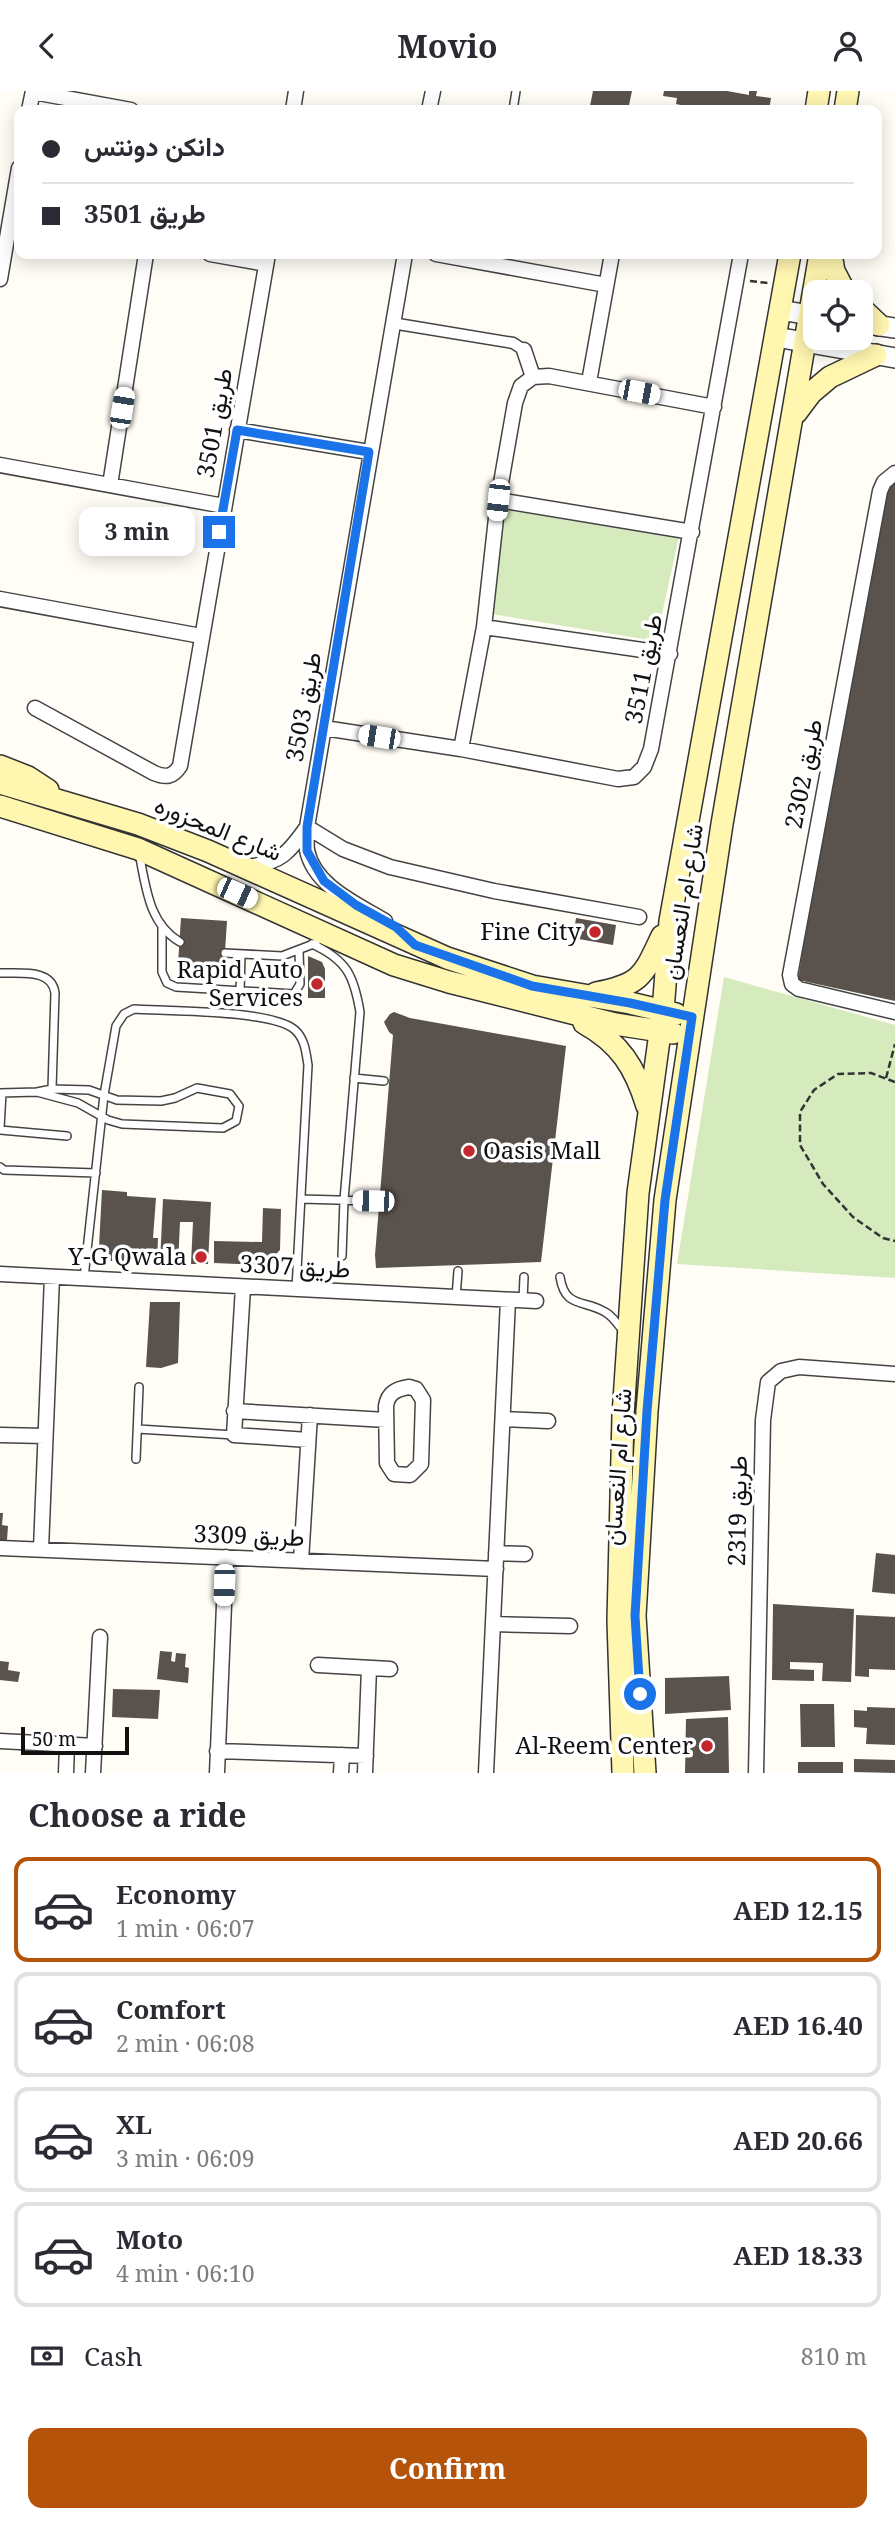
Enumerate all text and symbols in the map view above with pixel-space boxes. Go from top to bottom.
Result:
text: Movio [397,24,498,67]
icon: back [28,27,66,65]
icon: person [829,27,867,65]
text: دانكن دونتس [84,128,225,164]
text: طريق 3501 [84,195,206,231]
map controls [803,280,873,350]
button: locate [803,280,873,350]
street label: طريق 3501 [188,365,239,480]
car [617,378,662,406]
car [109,386,136,430]
car [486,478,511,522]
callout: 3 min [79,507,194,557]
text: 3 min [104,515,170,547]
route end [203,516,235,548]
street label: طريق 3511 [616,611,669,726]
street label: طريق 3503 [277,649,328,764]
street label: طريق 2302 [776,716,829,831]
car [357,723,402,751]
street label: شارع المحزوره [150,787,287,869]
street label: شارع ام النعسان [653,821,711,982]
car [214,875,261,911]
place label: Fine City [480,914,581,947]
marker: Fine City [587,924,603,940]
place label: Rapid Auto Services [176,952,303,1013]
marker: Rapid Auto Services [309,976,325,992]
place label: Oasis Mall [483,1133,601,1166]
marker: Oasis Mall [461,1143,477,1159]
car [352,1190,395,1212]
place label: Y-G Qwala [67,1239,187,1272]
street label: طريق 3307 [239,1246,351,1285]
marker: Y-G Qwala [193,1249,209,1265]
street label: شارع ام النعسان [595,1387,639,1547]
street label: طريق 2319 [719,1455,754,1567]
street label: طريق 3309 [193,1516,305,1553]
car [213,1564,236,1606]
route start [624,1678,656,1710]
scale bar [21,1724,130,1756]
text: 50 m [32,1726,76,1752]
place label: Al-Reem Center [515,1728,693,1761]
marker: Al-Reem Center [699,1738,715,1754]
text: Choose a ride [28,1793,247,1836]
text: Economy [116,1876,236,1912]
icon: car [32,1878,95,1941]
text: AED 12.15 [733,1892,863,1928]
text: 1 min · 06:07 [116,1912,254,1944]
text: Comfort [116,1991,226,2027]
icon: car [32,1993,95,2056]
text: AED 16.40 [733,2007,863,2043]
text: 2 min · 06:08 [116,2027,254,2059]
text: XL [116,2106,152,2142]
icon: car [32,2108,95,2171]
text: AED 20.66 [733,2122,863,2158]
text: 3 min · 06:09 [116,2142,254,2174]
text: Moto [116,2221,183,2257]
icon: car [32,2223,95,2286]
text: AED 18.33 [733,2237,863,2273]
text: 4 min · 06:10 [116,2257,254,2289]
icon: cash [28,2337,66,2375]
text: Cash [84,2338,143,2374]
text: 810 m [801,2340,867,2372]
button: Confirm [28,2428,867,2508]

